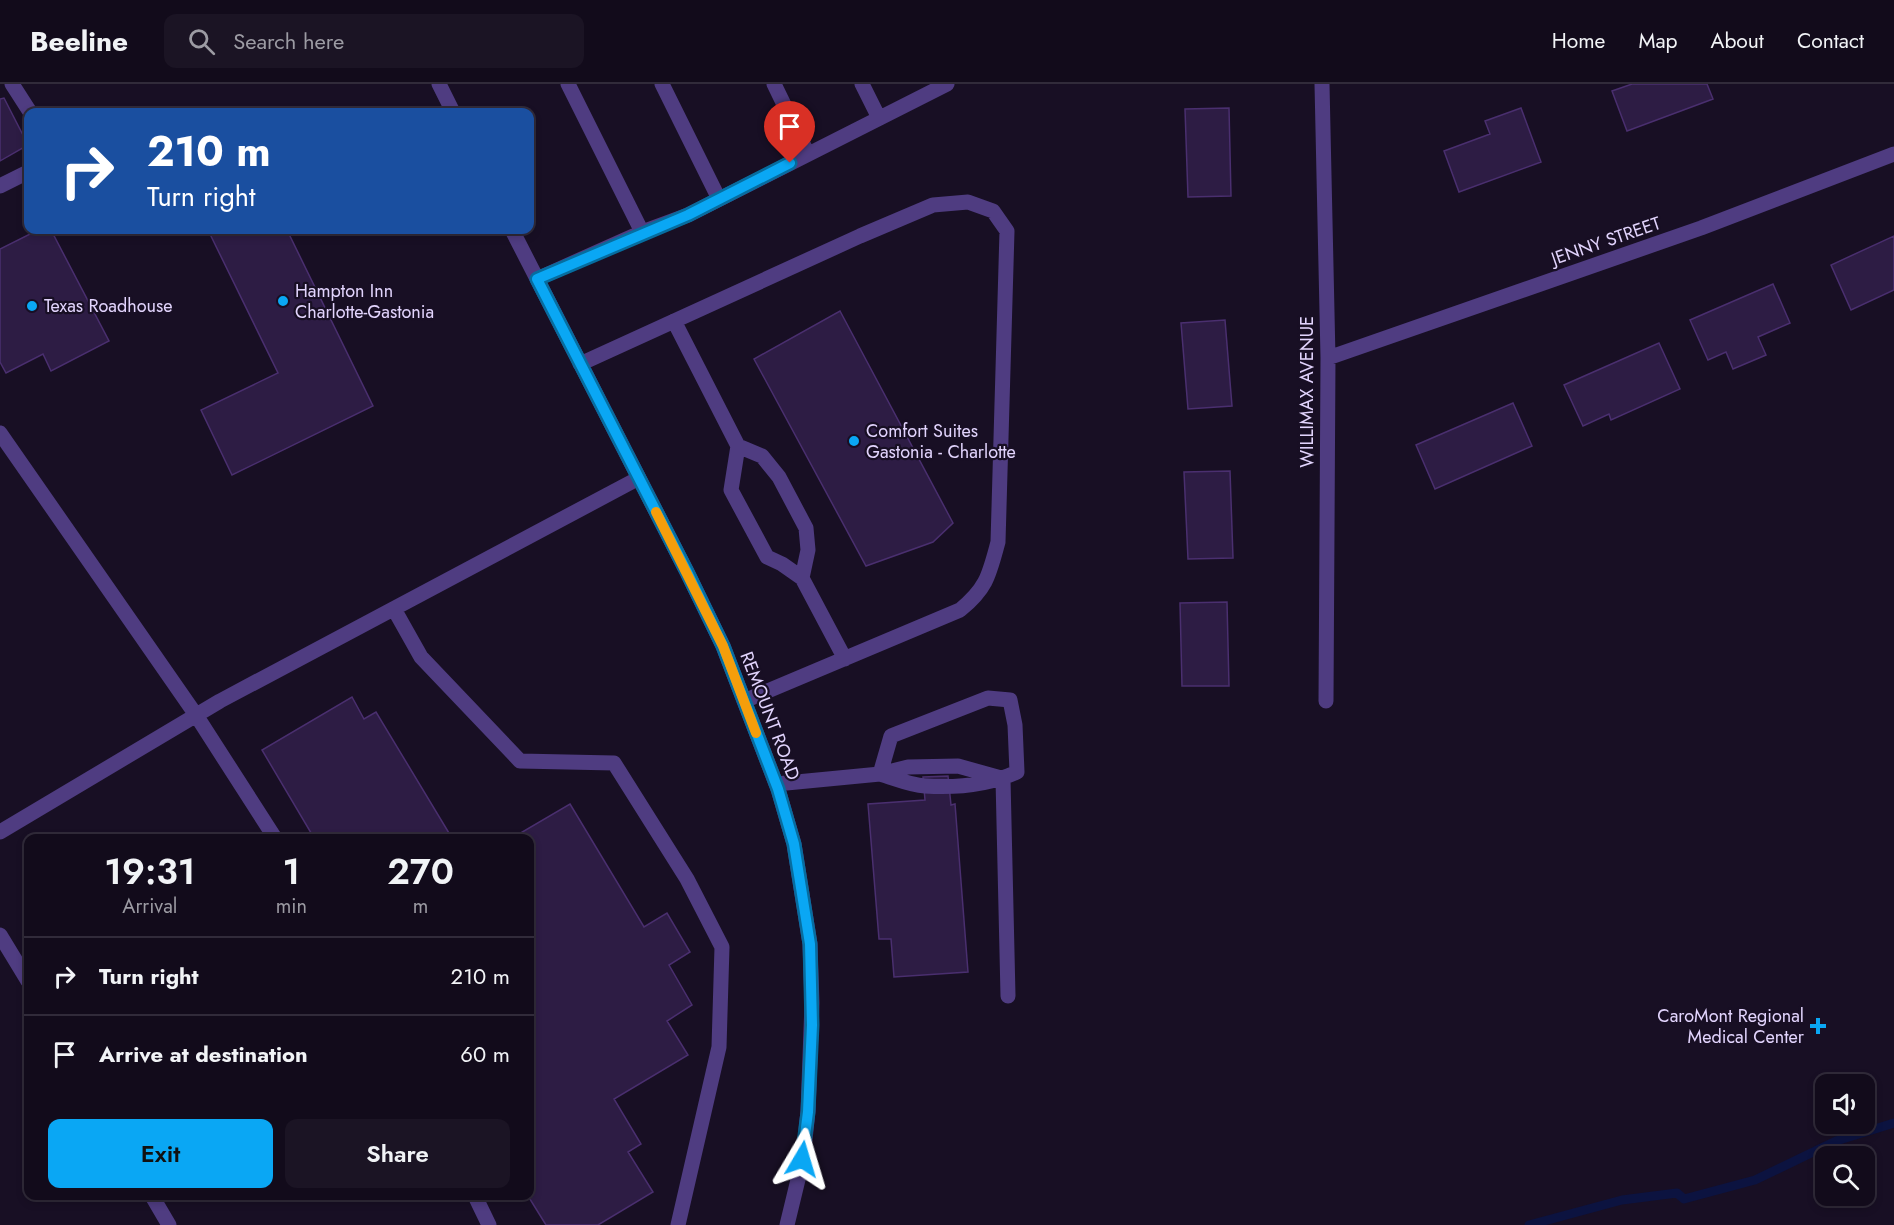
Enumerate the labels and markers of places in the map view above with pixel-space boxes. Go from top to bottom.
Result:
pin [764,101,815,163]
place label: Hampton Inn Charlotte-Gastonia [295,278,434,325]
place label: Texas Roadhouse [44,293,173,319]
marker: Hampton Inn Charlotte-Gastonia [276,294,290,308]
marker: Texas Roadhouse [25,299,39,313]
place label: Comfort Suites Gastonia - Charlotte [866,418,1016,465]
marker: Comfort Suites Gastonia - Charlotte [847,434,861,448]
place label: CaroMont Regional Medical Center [1657,1003,1805,1050]
marker: CaroMont Regional Medical Center [1809,1017,1827,1035]

